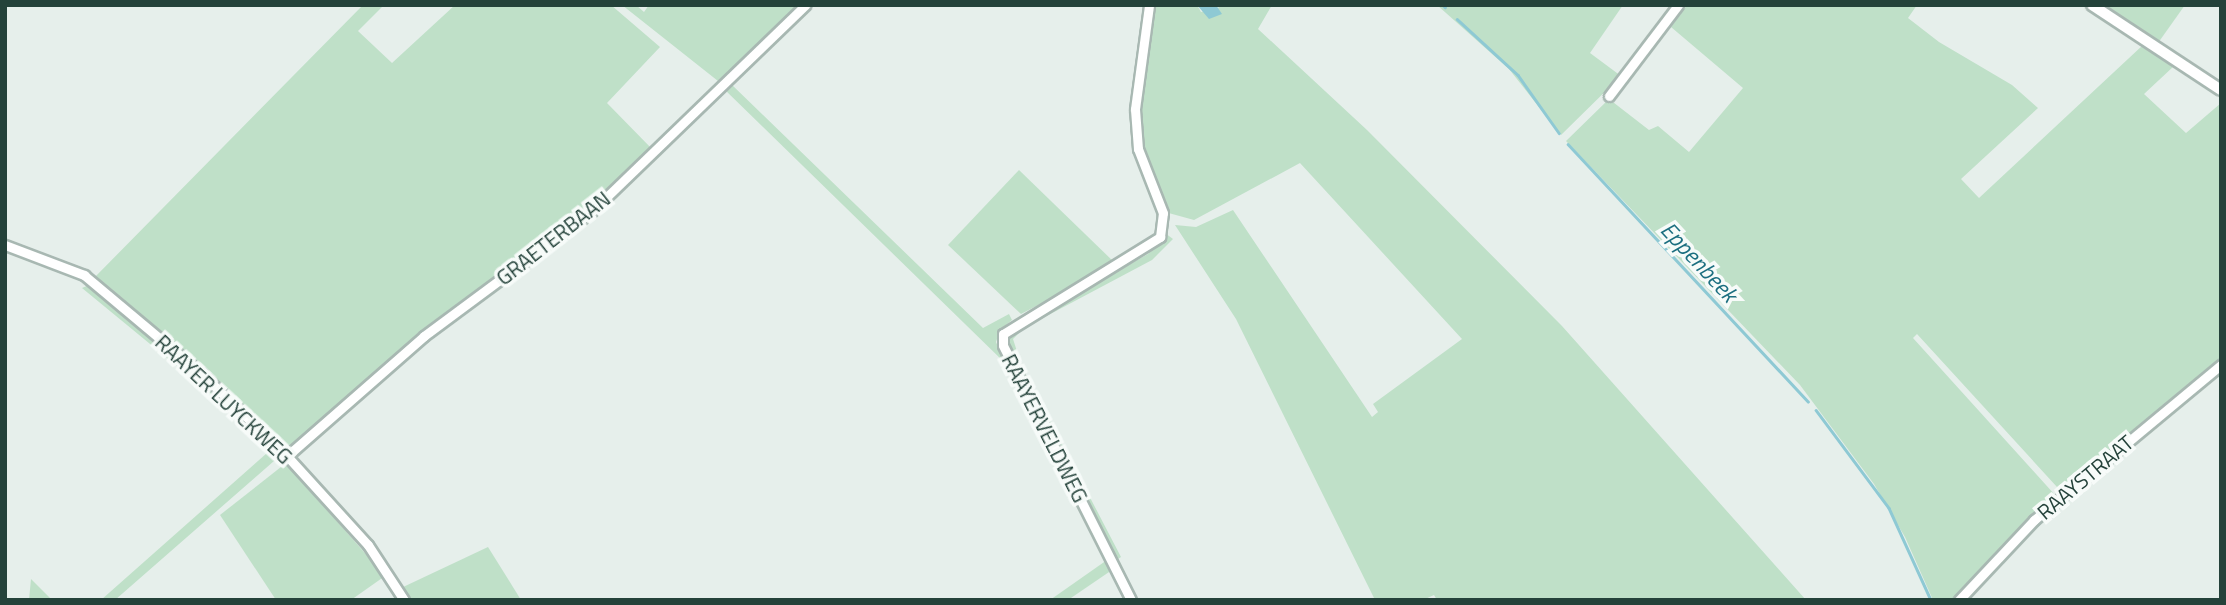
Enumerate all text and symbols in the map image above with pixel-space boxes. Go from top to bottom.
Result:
street label: GRAETERBAAN [491,186,615,290]
water label: Eppenbeek [1655,216,1743,308]
street label: RAAYER LUYCKWEG [150,329,298,469]
street label: RAAYERVELDWEG [997,350,1093,506]
street label: RAAYSTRAAT [2032,429,2138,525]

